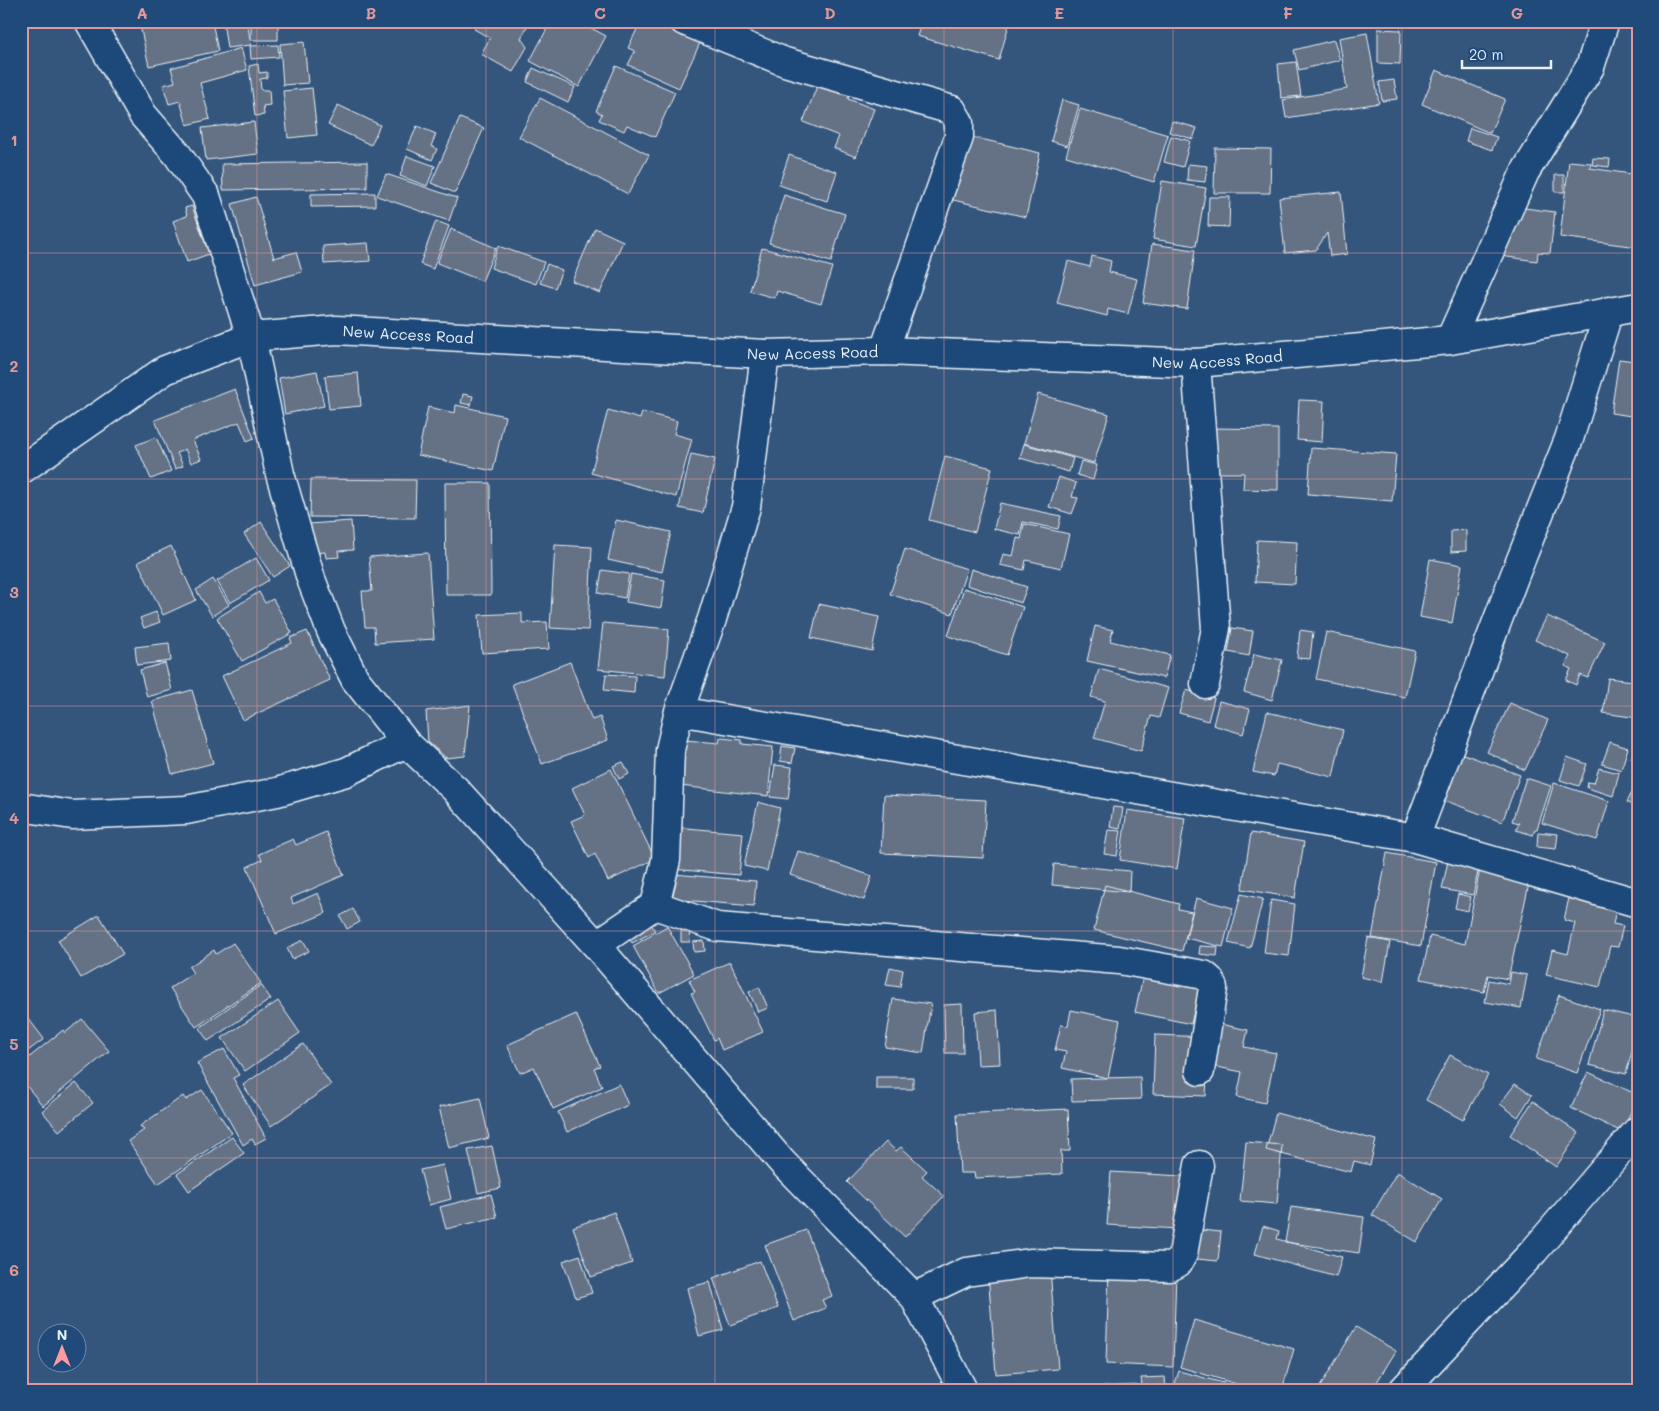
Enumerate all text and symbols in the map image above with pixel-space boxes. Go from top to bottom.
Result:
text: A [136,2,148,23]
text: B [366,2,376,23]
text: C [594,2,606,23]
text: D [824,2,836,23]
text: E [1054,2,1064,23]
text: F [1283,2,1293,23]
text: G [1511,2,1523,23]
scale bar [1462,38,1550,70]
text: 20 m [1469,44,1503,64]
text: 1 [10,129,18,150]
street label: New Access Road [342,320,474,348]
street label: New Access Road [747,341,878,364]
street label: New Access Road [1151,345,1283,373]
text: 2 [10,355,19,376]
text: 3 [9,581,19,602]
text: 4 [9,807,19,828]
text: 5 [9,1033,19,1054]
text: 6 [9,1259,19,1280]
north arrow [38,1324,88,1374]
text: N [57,1325,67,1344]

